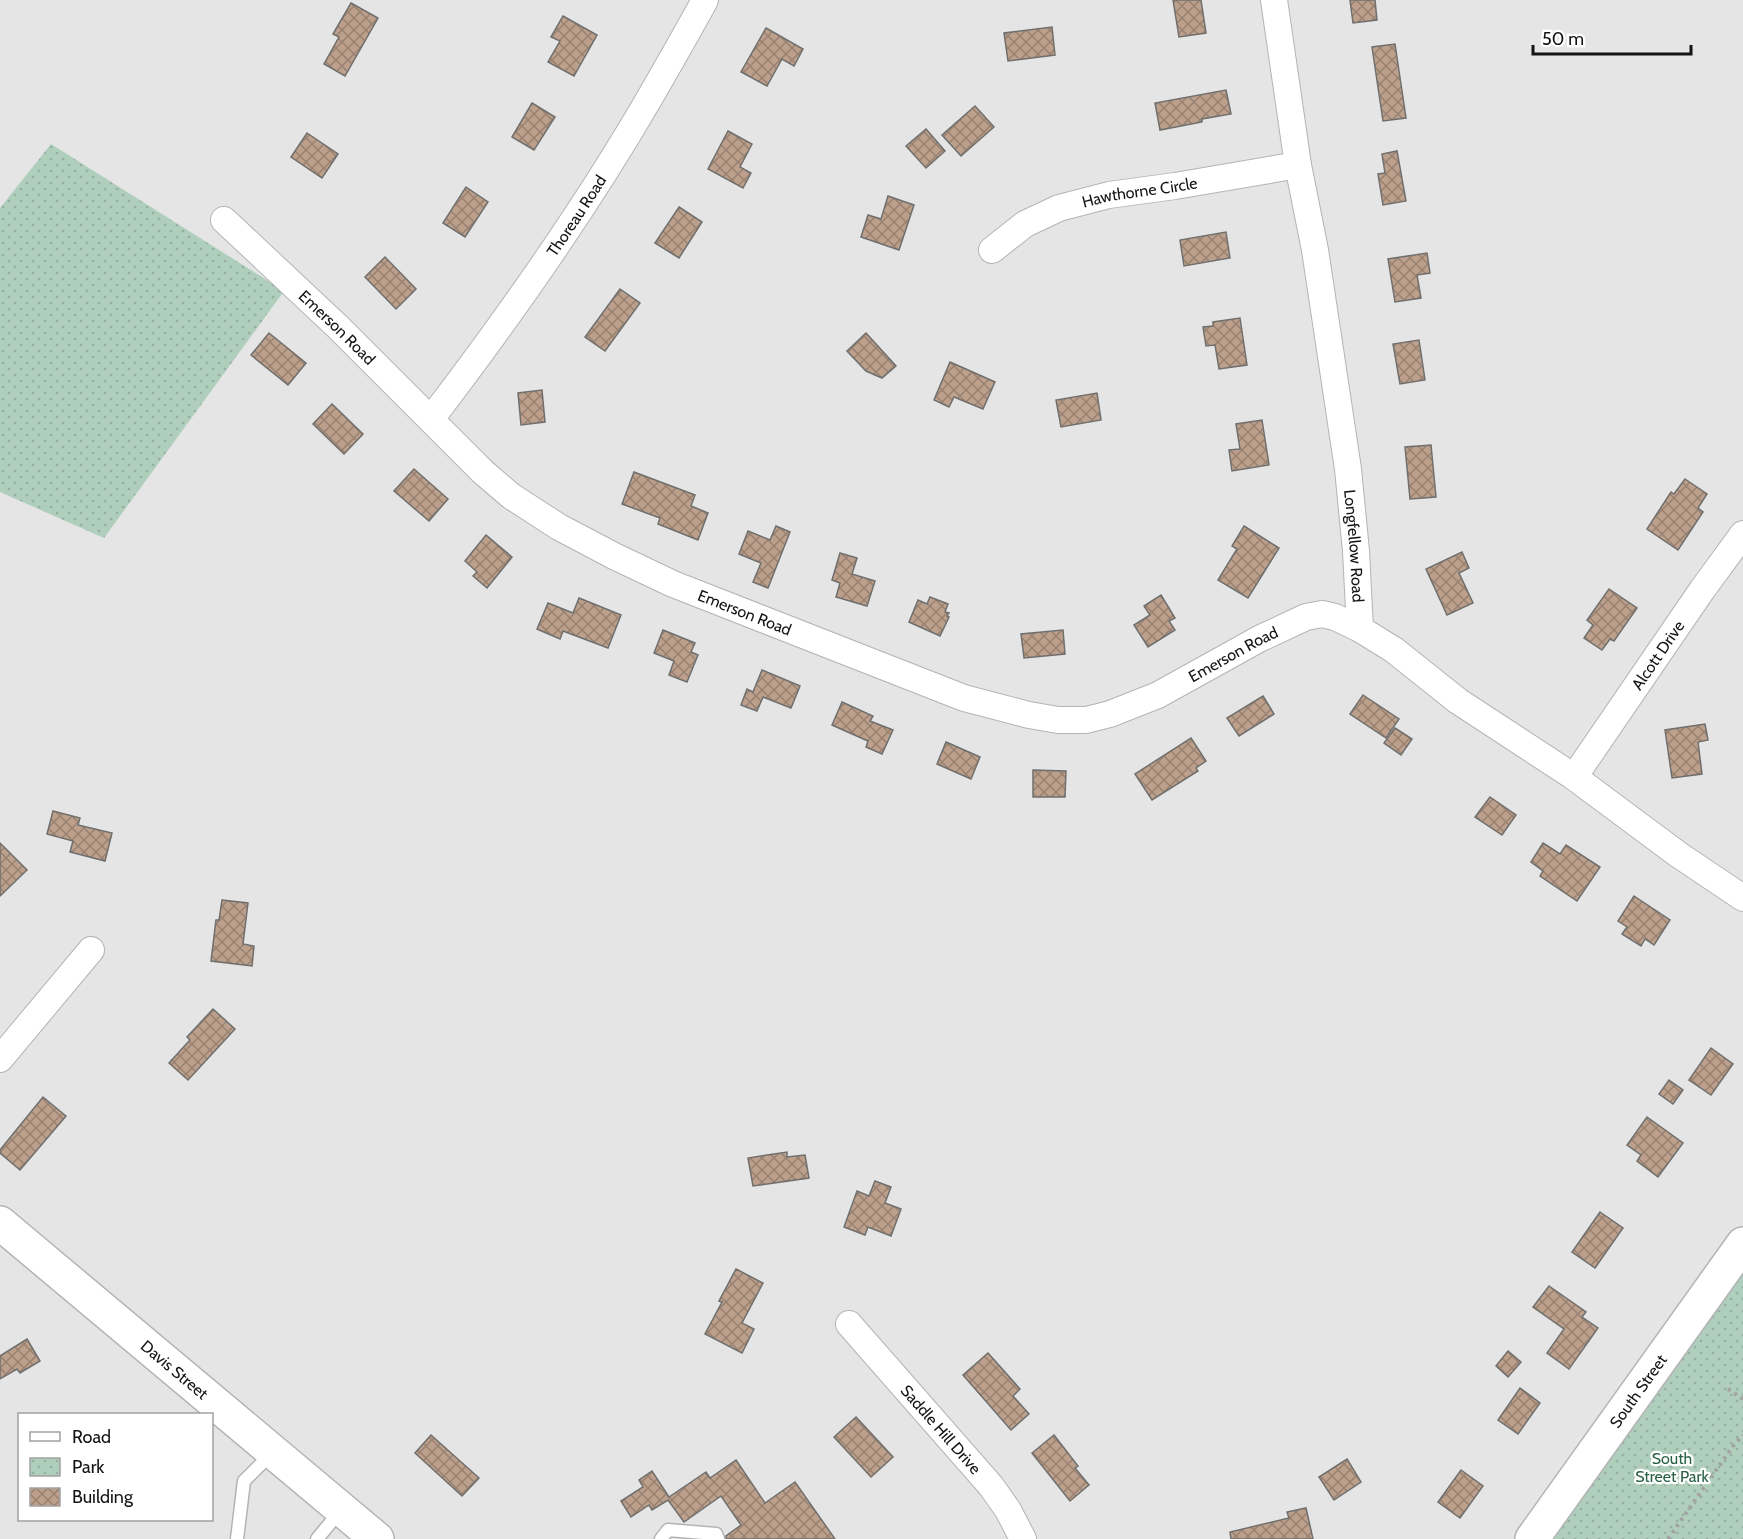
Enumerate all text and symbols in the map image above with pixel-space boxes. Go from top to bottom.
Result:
scale bar [1533,18,1690,56]
text: 50 m [1542,28,1584,50]
street label: Thoreau Road [543,171,610,260]
street label: Hawthorne Circle [1080,173,1199,211]
street label: Emerson Road [295,286,379,368]
street label: Longfellow Road [1341,489,1368,603]
street label: Emerson Road [695,585,794,639]
street label: Alcott Drive [1627,617,1688,693]
street label: Emerson Road [1185,622,1281,686]
street label: Davis Street [137,1336,213,1403]
street label: South Street [1605,1350,1671,1431]
street label: Saddle Hill Drive [897,1381,985,1478]
legend [18,1413,213,1521]
text: Road [72,1426,111,1448]
park label: South Street Park [1635,1449,1710,1486]
text: Park [72,1456,105,1478]
text: Building [72,1486,134,1508]

